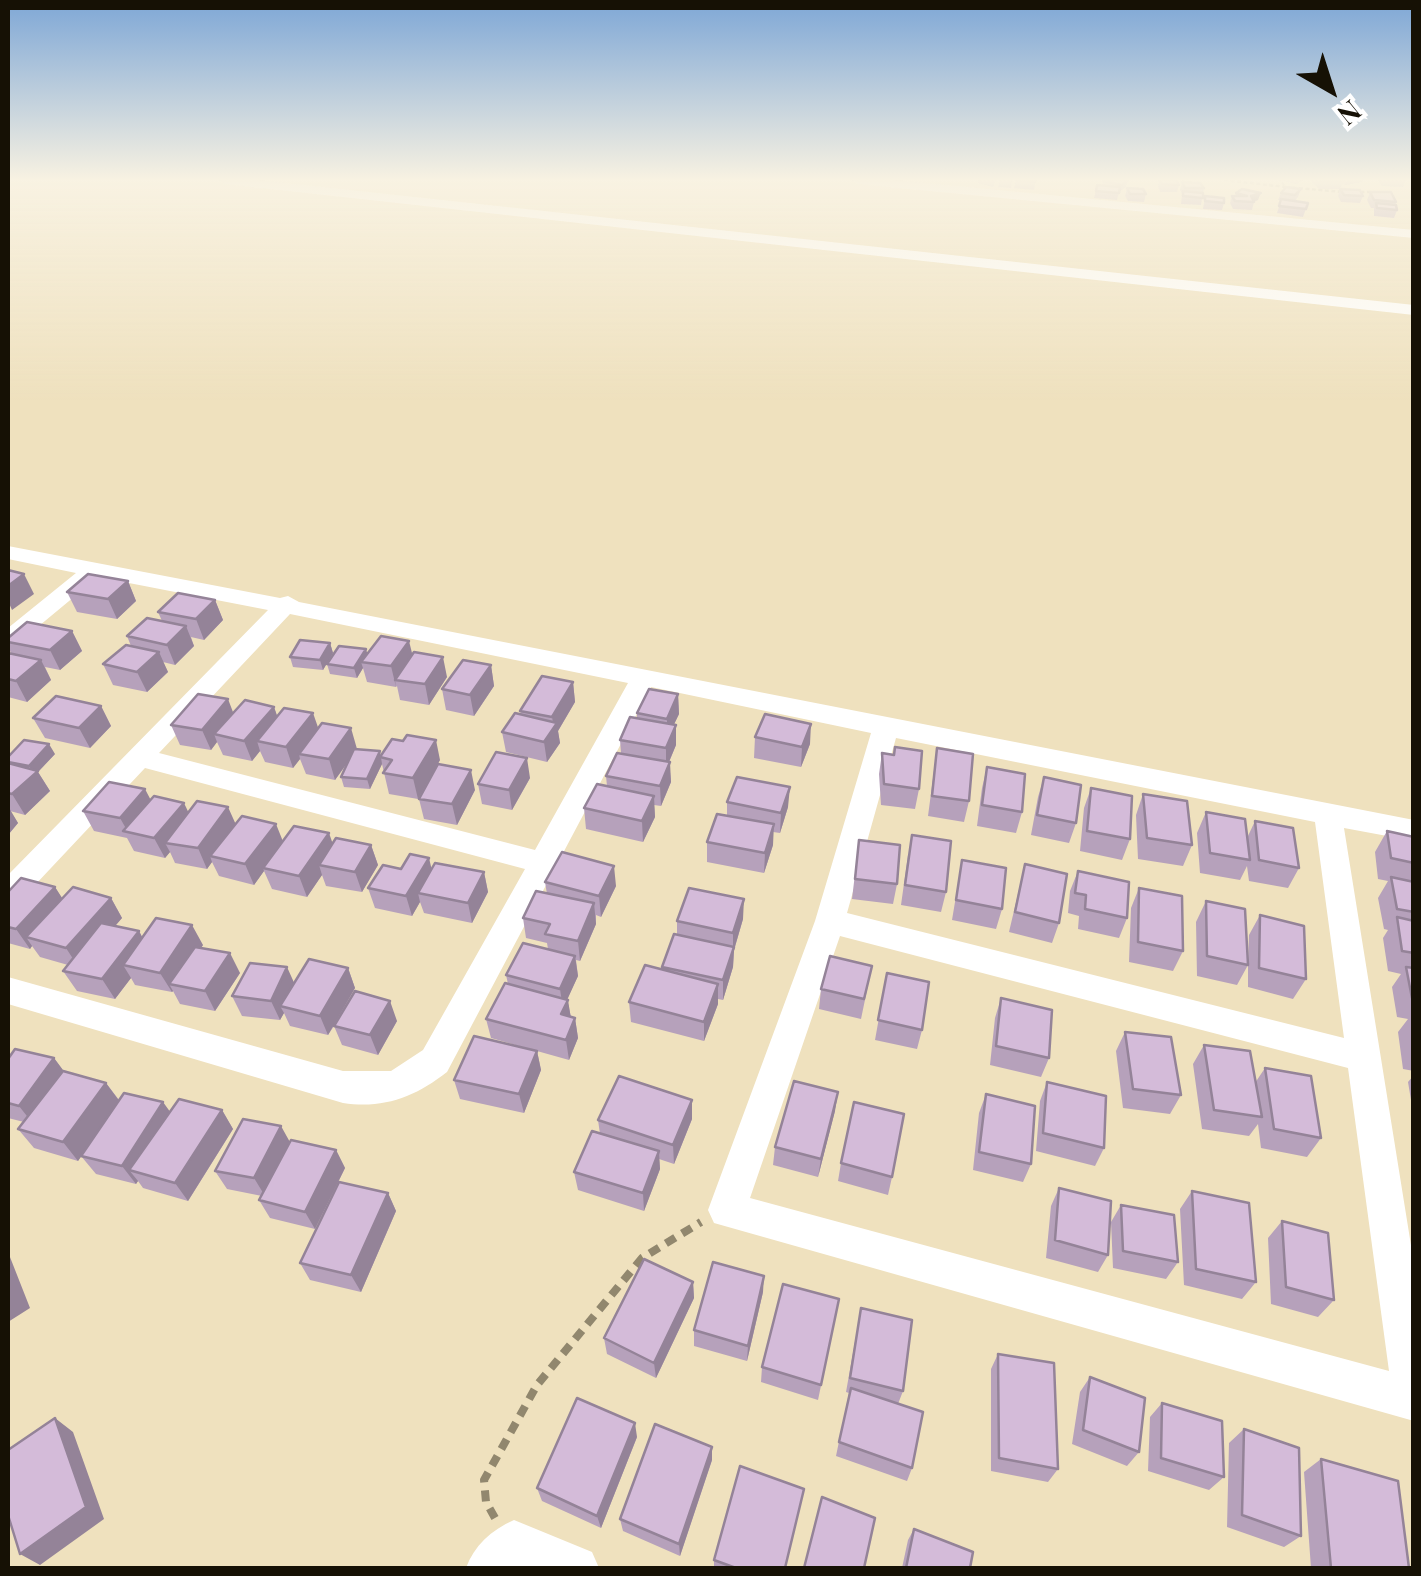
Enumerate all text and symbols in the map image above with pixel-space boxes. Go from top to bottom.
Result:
north arrow [1281,40,1381,140]
text: N [1331,93,1370,134]

